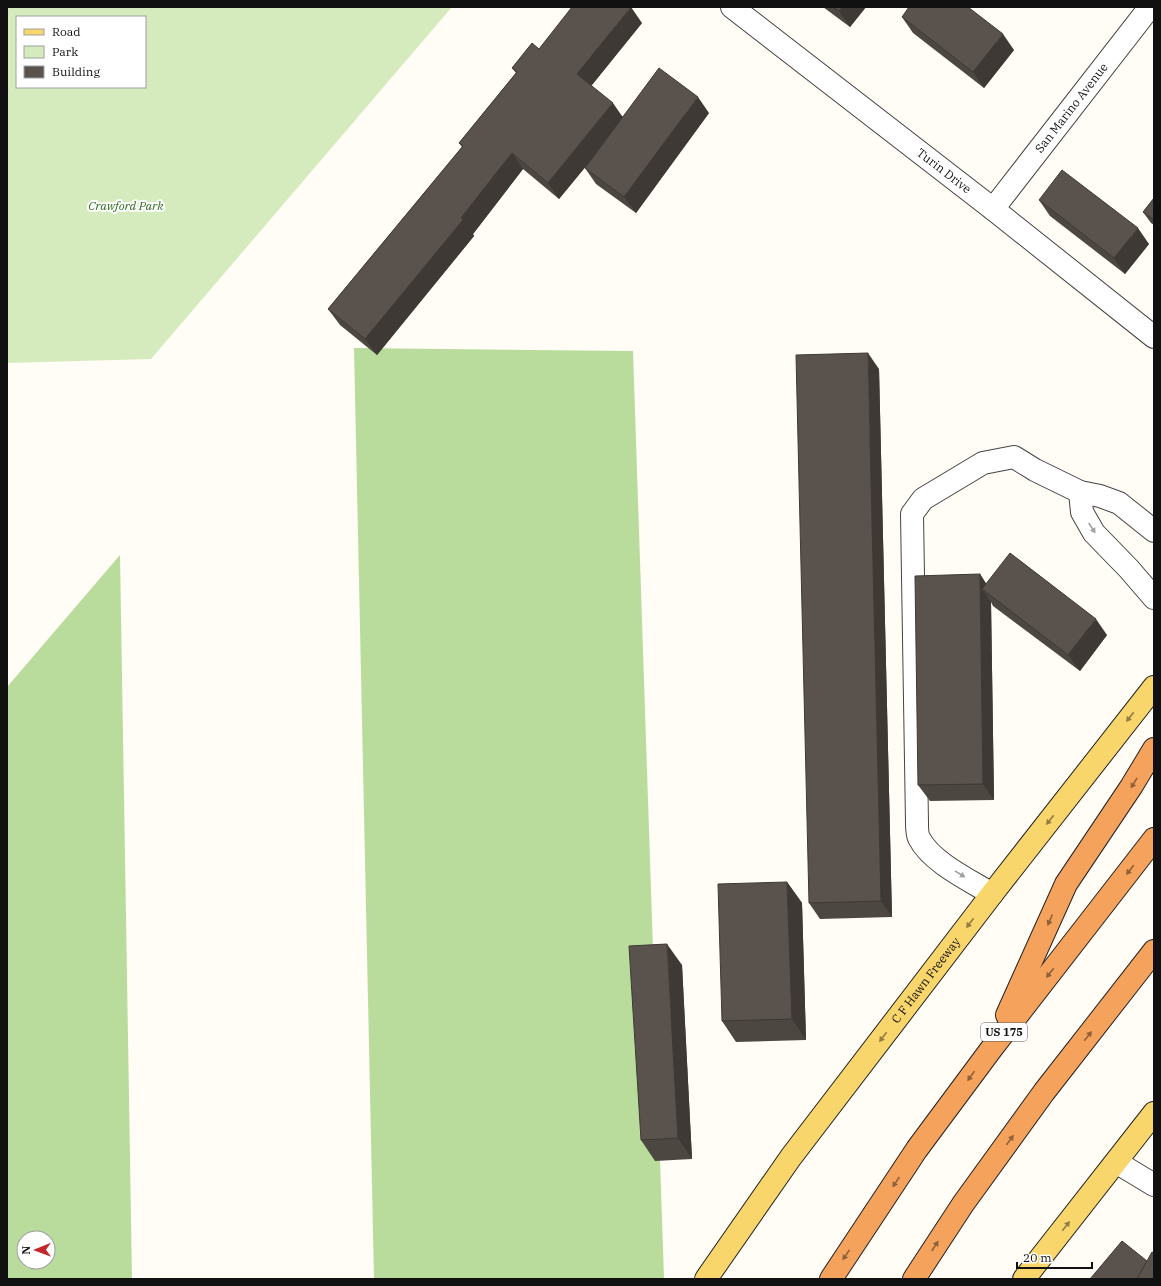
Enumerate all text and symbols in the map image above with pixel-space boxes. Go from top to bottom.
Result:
legend [16,16,146,88]
text: Road [52,24,81,39]
text: Park [52,44,78,59]
street label: San Marino Avenue [1032,60,1111,156]
text: Building [52,64,100,79]
street label: Turin Drive [914,145,975,196]
park label: Crawford Park [88,198,164,213]
one-way arrow [1088,523,1096,533]
one-way arrow [1126,712,1134,723]
one-way arrow [1131,777,1138,789]
one-way arrow [1046,814,1054,825]
one-way arrow [1126,865,1134,876]
one-way arrow [954,870,966,877]
one-way arrow [1047,914,1053,926]
one-way arrow [966,917,974,928]
street label: C F Hawn Freeway [888,934,964,1026]
one-way arrow [1046,967,1055,978]
road number: US 175 [981,1023,1027,1041]
one-way arrow [1084,1031,1092,1041]
one-way arrow [879,1032,887,1042]
one-way arrow [967,1071,975,1081]
one-way arrow [1006,1134,1014,1145]
one-way arrow [892,1176,899,1187]
one-way arrow [1061,1221,1070,1232]
north arrow [16,1230,56,1270]
one-way arrow [932,1241,939,1252]
scale bar [1017,1244,1092,1270]
text: N [19,1245,33,1255]
one-way arrow [842,1250,850,1260]
text: 20 m [1023,1250,1052,1265]

